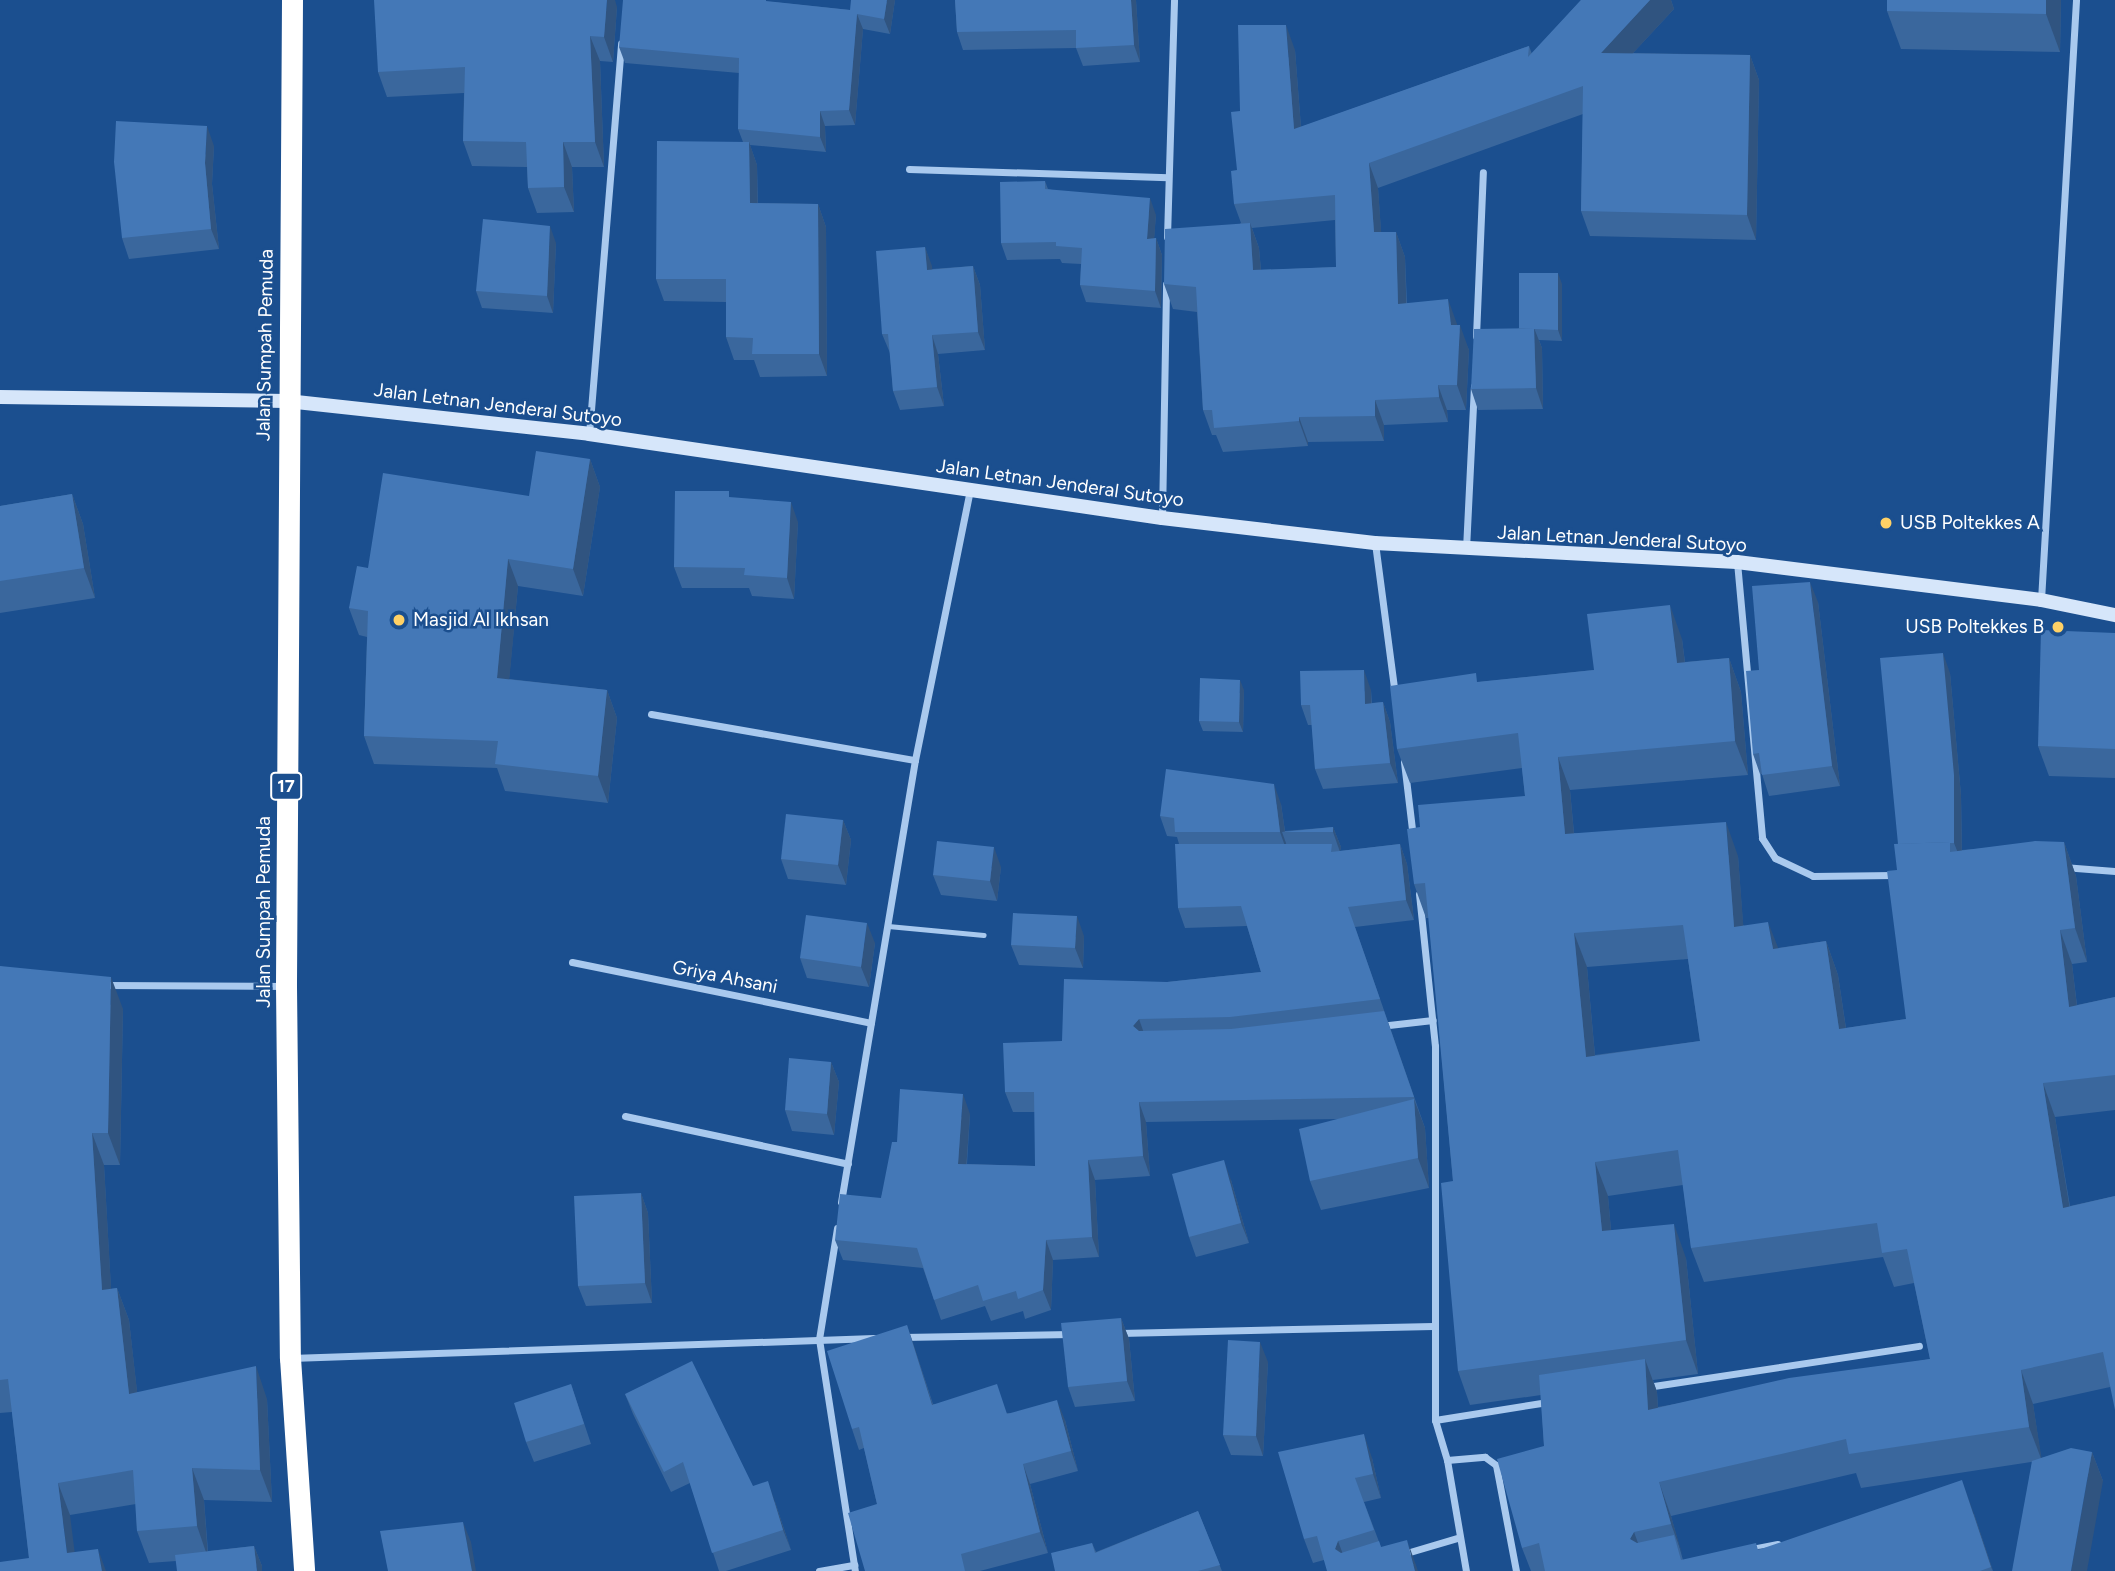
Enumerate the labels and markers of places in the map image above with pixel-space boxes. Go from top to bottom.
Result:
place label: USB Poltekkes A [1900,512,2040,534]
marker: USB Poltekkes A [1878,515,1894,531]
place label: Masjid Al Ikhsan [413,609,549,631]
marker: Masjid Al Ikhsan [391,612,407,628]
place label: USB Poltekkes B [1905,616,2044,638]
marker: USB Poltekkes B [2050,619,2066,635]

